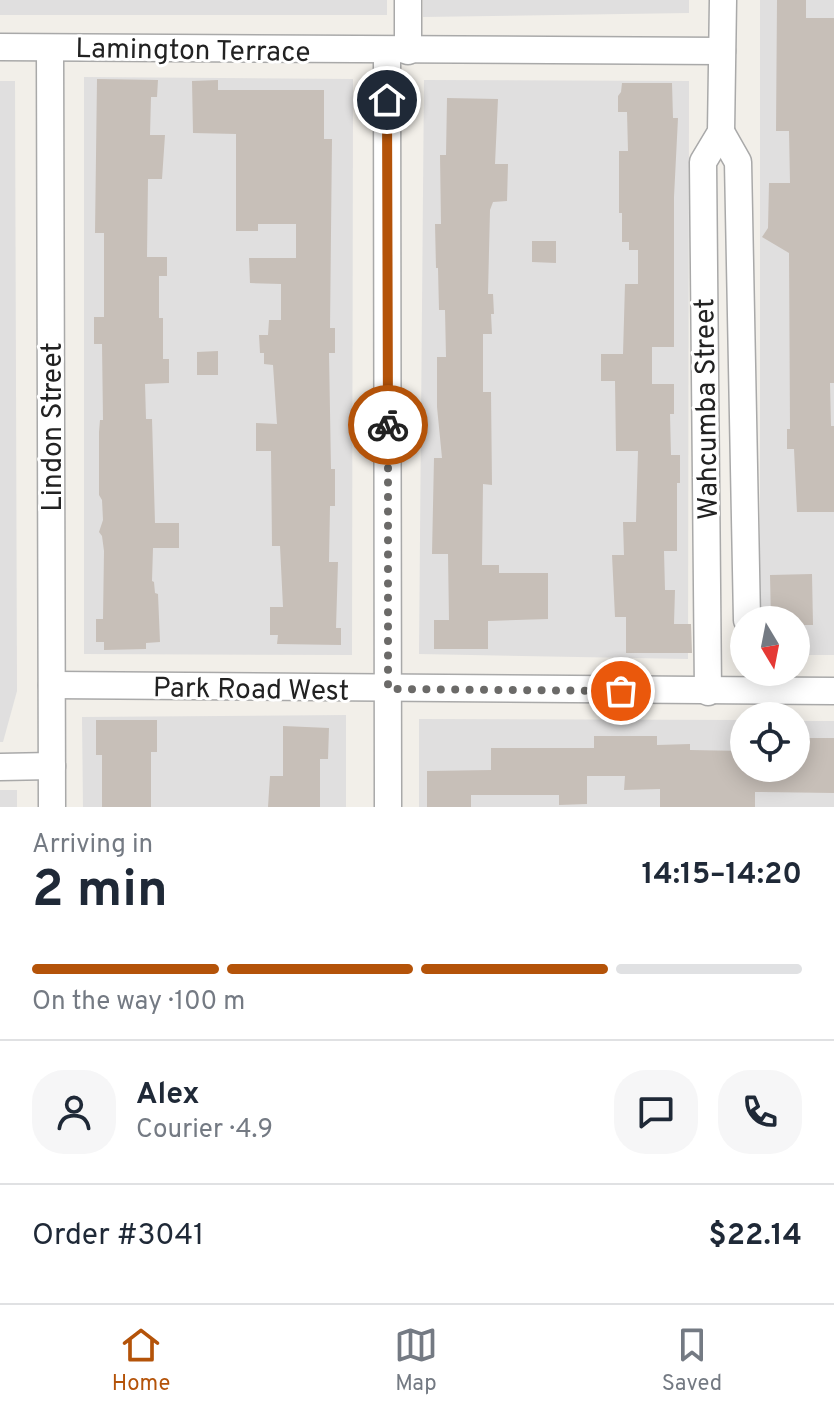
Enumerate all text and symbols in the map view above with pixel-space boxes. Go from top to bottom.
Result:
street label: Lamington Terrace [75,32,311,72]
pin [353,66,421,134]
icon: home [365,78,409,122]
street label: Wahcumba Street [688,298,728,520]
street label: Lindon Street [36,342,72,512]
courier [348,385,428,465]
icon: bike [366,403,410,447]
north arrow [730,606,810,686]
map controls [730,606,810,782]
pin [587,657,655,725]
icon: bag [599,669,643,713]
street label: Park Road West [152,671,349,711]
button: locate [730,702,810,782]
text: Arriving in [32,829,153,862]
text: 14:15–14:20 [641,857,802,894]
text: 2 min [32,859,168,925]
text: On the way · 100 m [32,986,245,1019]
button: person [32,1070,116,1154]
button: chat [614,1070,698,1154]
button: phone [718,1070,802,1154]
text: Alex [136,1077,200,1114]
text: Courier · 4.9 [136,1114,273,1147]
text: Order #3041 [32,1218,204,1255]
text: $22.14 [709,1218,802,1255]
tab: Home [112,1323,170,1398]
tab: Map [394,1323,438,1398]
tab: Saved [662,1323,722,1398]

